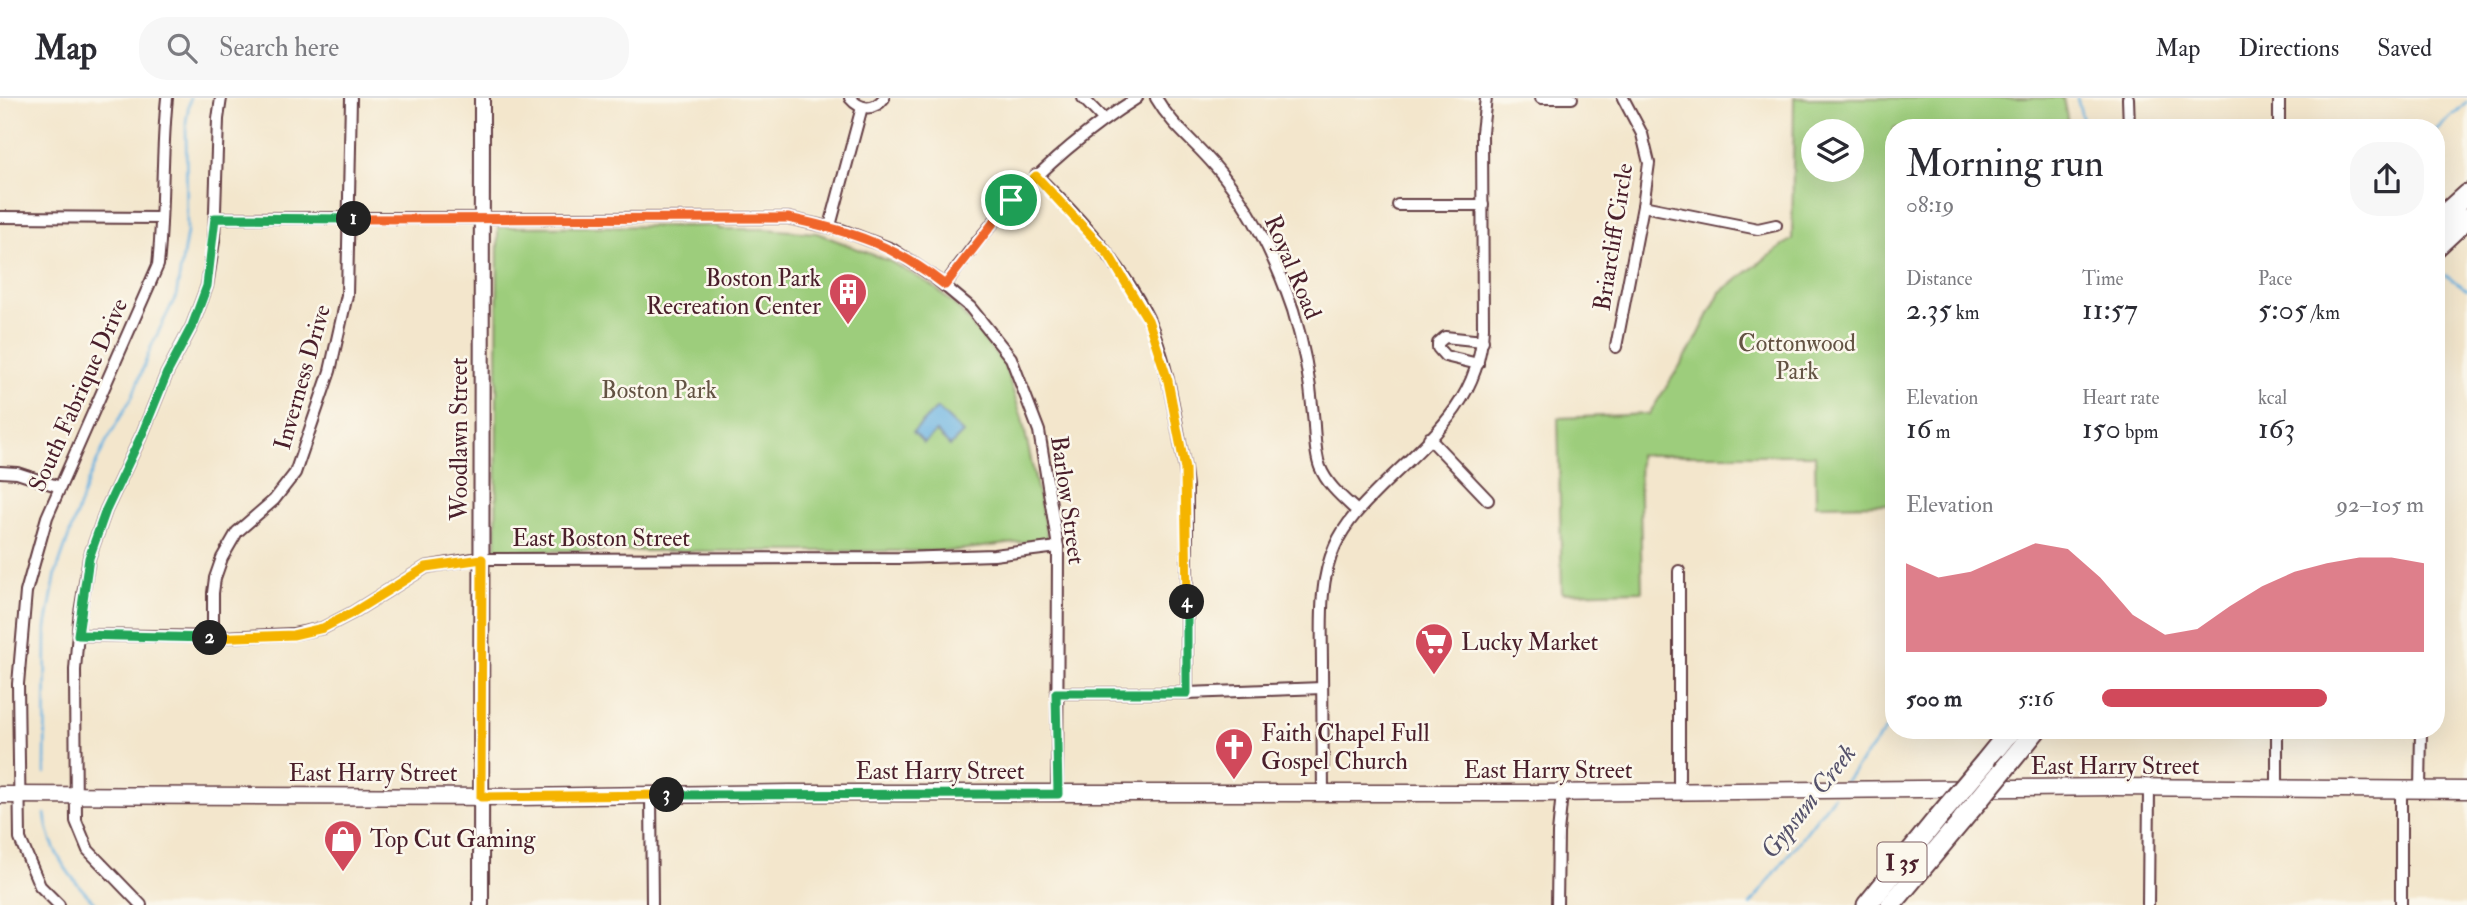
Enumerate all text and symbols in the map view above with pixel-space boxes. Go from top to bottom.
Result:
search box [139,17,629,80]
text: Map [35,28,97,69]
icon: search [163,29,201,67]
text: Search here [219,32,339,64]
text: Map [2155,33,2200,64]
text: Directions [2238,33,2339,64]
text: Saved [2377,33,2432,64]
map controls [1801,119,1864,182]
button: layers [1801,119,1864,182]
text: Morning run [1906,140,2104,188]
button: share [2350,142,2424,216]
street label: Briarcliff Circle [1587,161,1640,313]
pin [981,170,1041,230]
icon: arrive [992,181,1030,219]
text: 08:19 [1906,190,1954,219]
pin: 1 [336,202,372,236]
text: 1 [350,206,357,230]
street label: Royal Road [1257,210,1328,324]
place label: Boston Park Recreation Center [646,263,822,322]
text: Distance [1906,267,1972,291]
text: Time [2082,267,2124,291]
text: Pace [2258,267,2292,291]
building icon: Boston Park Recreation Center [827,271,869,326]
text: 2.35 [1906,291,1952,328]
text: 11:57 [2082,291,2138,328]
text: 5:05 [2258,291,2307,328]
street label: South Fabrique Drive [22,294,135,497]
street label: Inverness Drive [267,301,338,453]
text: km [1952,301,1980,325]
text: /km [2307,301,2340,325]
park label: Cottonwood Park [1738,328,1856,387]
street label: Woodlawn Street [444,357,475,522]
park label: Boston Park [601,375,717,406]
text: Elevation [1906,386,1978,410]
text: Heart rate [2082,386,2159,410]
text: kcal [2258,386,2287,410]
text: 16 [1906,410,1932,447]
text: 150 [2082,410,2121,447]
text: 163 [2258,410,2295,447]
text: m [1932,420,1950,444]
text: bpm [2121,420,2159,444]
street label: Barlow Street [1043,434,1092,567]
text: Elevation [1906,490,1994,519]
text: 92–105 m [2336,490,2424,519]
street label: East Boston Street [512,523,690,554]
pin: 4 [1170,584,1204,620]
text: 4 [1181,589,1192,613]
pin: 2 [192,620,228,656]
supermarket icon: Lucky Market [1413,621,1455,676]
text: 2 [205,625,214,649]
place label: Lucky Market [1461,627,1599,658]
text: 500 m [1906,684,1962,713]
text: 5:16 [2018,684,2054,713]
place label: Faith Chapel Full Gospel Church [1261,718,1430,777]
church icon: Faith Chapel Full Gospel Church [1213,726,1255,781]
water label: Gypsum Creek [1754,738,1863,865]
street label: East Harry Street [2030,751,2200,782]
street label: East Harry Street [1463,755,1633,786]
street label: East Harry Street [855,756,1025,787]
street label: East Harry Street [288,758,458,789]
pin: 3 [650,778,684,812]
text: 3 [663,782,670,806]
shop icon: Top Cut Gaming [322,818,364,873]
place label: Top Cut Gaming [370,824,536,855]
road number: I 35 [1878,842,1926,882]

